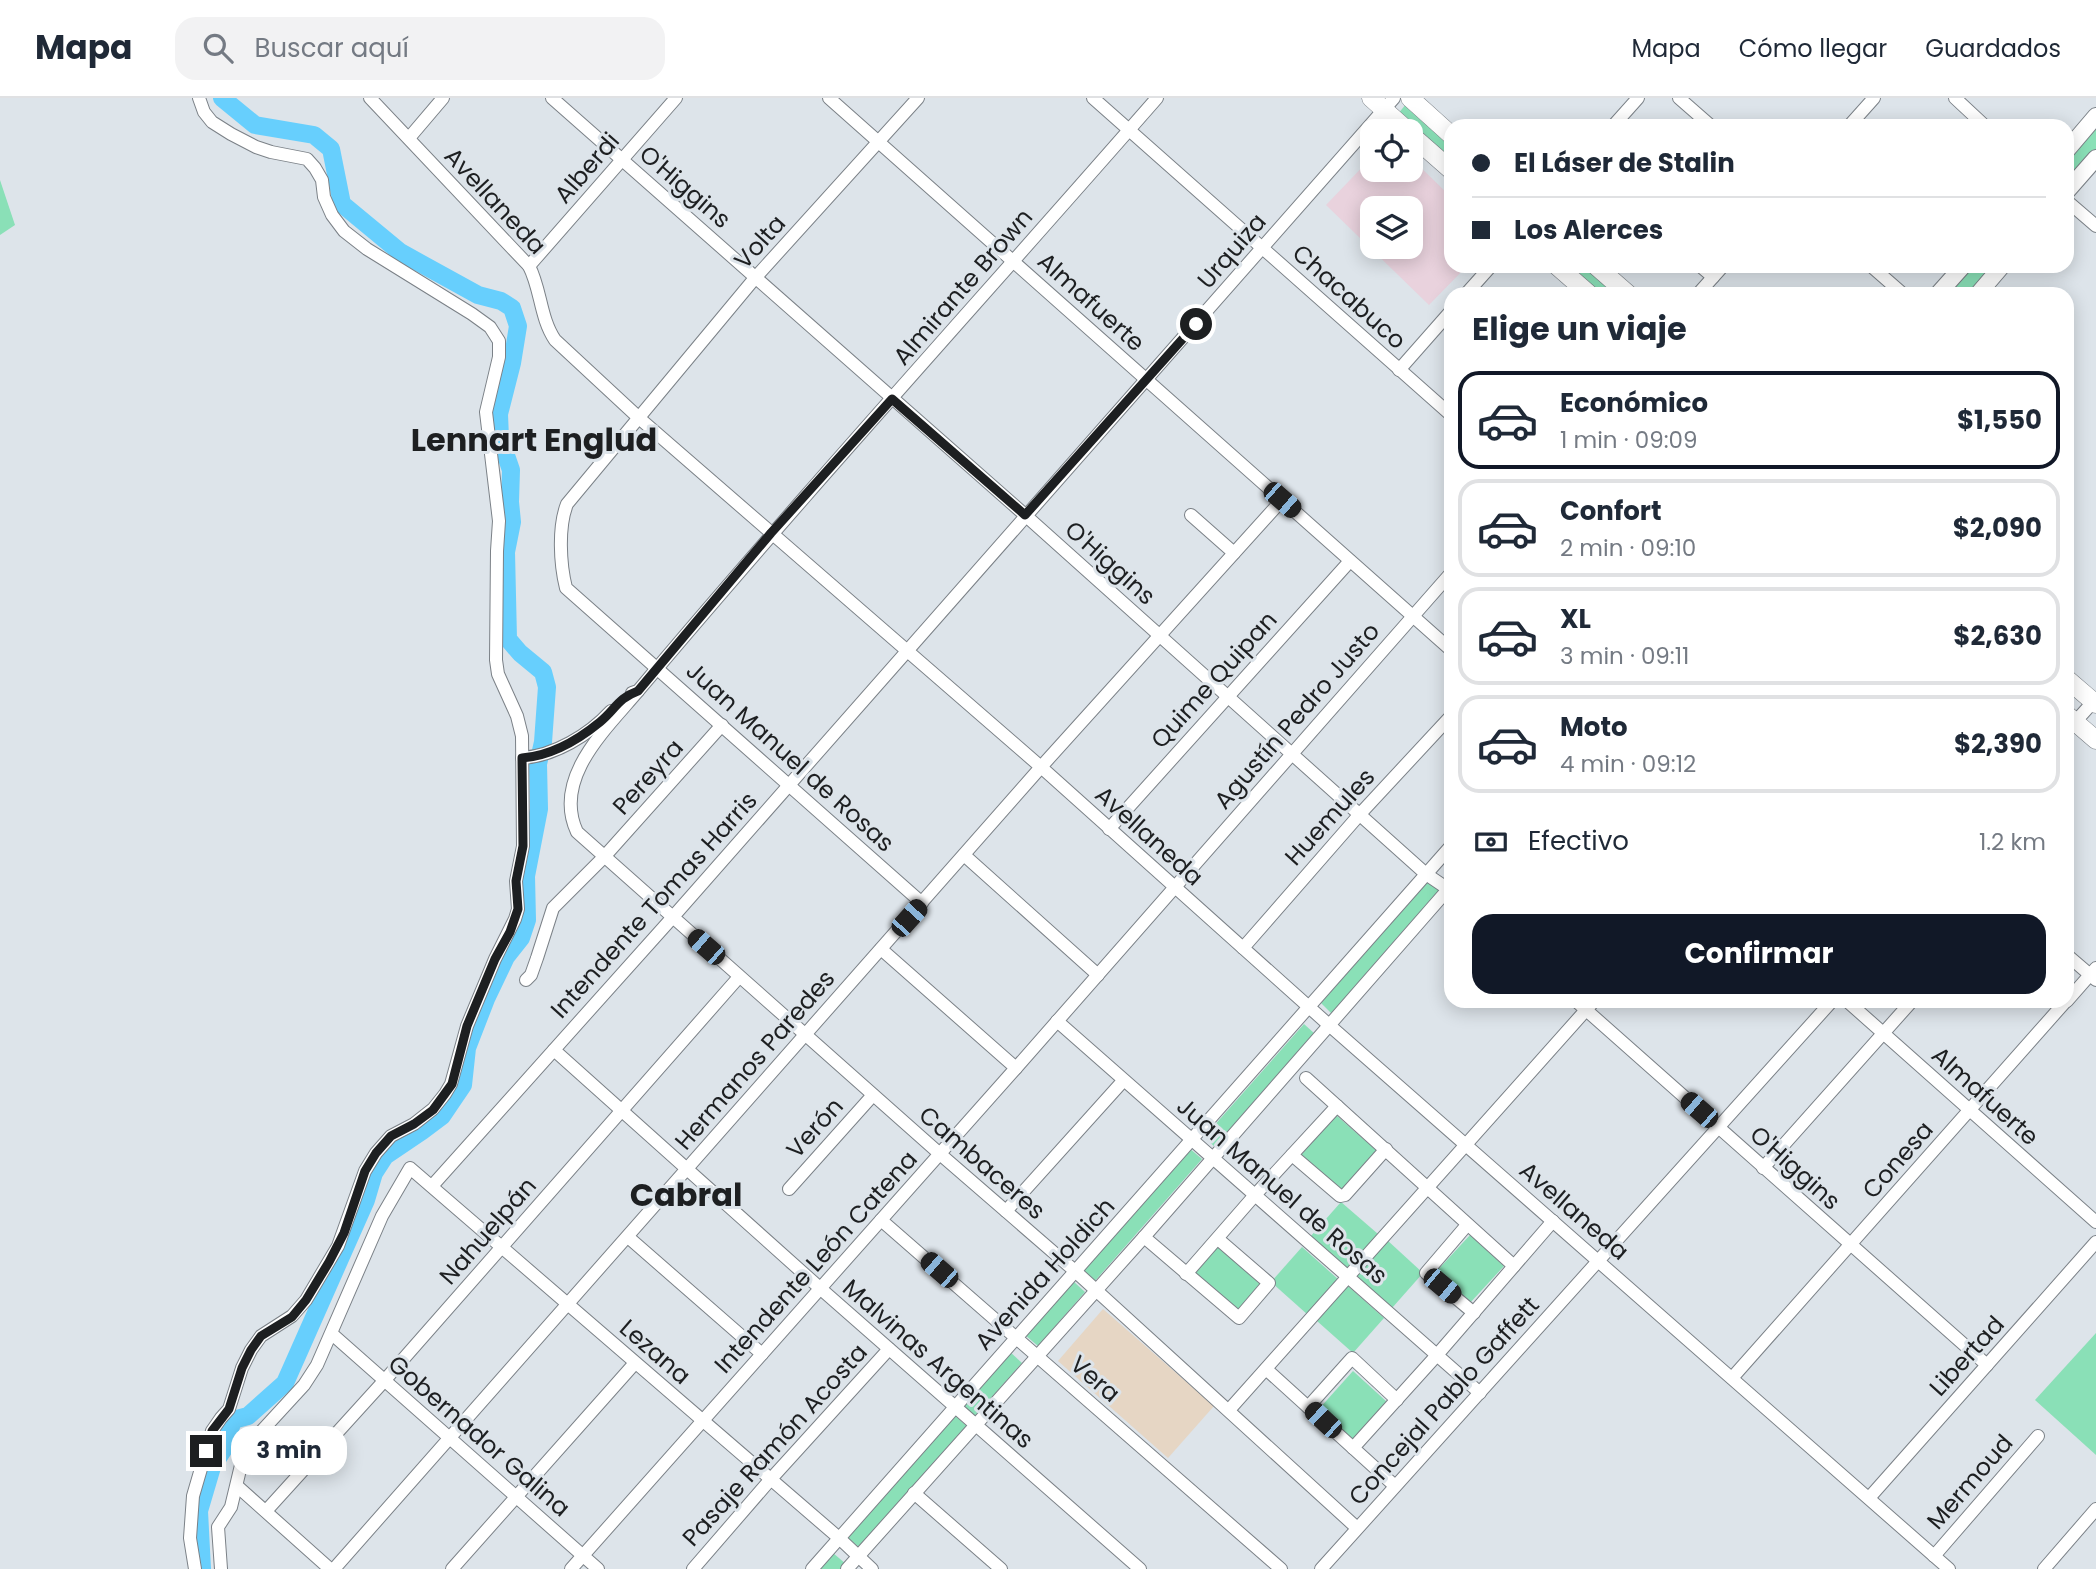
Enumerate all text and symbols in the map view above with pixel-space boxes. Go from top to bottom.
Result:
search box [175,17,665,80]
text: Mapa [35,24,133,71]
icon: search [199,29,237,67]
text: Buscar aquí [255,30,409,66]
text: Mapa [1631,32,1701,65]
text: Cómo llegar [1739,32,1887,65]
text: Guardados [1925,32,2061,65]
map controls [1360,119,1423,259]
button: locate [1360,119,1423,182]
street label: Alberdi [547,125,627,210]
street label: O'Higgins [632,138,738,236]
street label: Avellaneda [437,140,554,261]
text: El Láser de Stalin [1514,145,1735,181]
button: layers [1360,196,1423,259]
street label: Almirante Brown [885,201,1040,372]
street label: Urquiza [1190,206,1274,295]
street label: Volta [726,207,793,276]
text: Los Alerces [1514,212,1663,248]
street label: Chacabuco [1285,237,1413,357]
street label: Almafuerte [1031,245,1152,359]
text: Elige un viaje [1472,306,1687,351]
route start [1180,308,1212,340]
text: Económico [1560,385,1708,421]
icon: car [1476,389,1539,452]
text: $1,550 [1957,402,2042,438]
district label: Lennart Englud [411,417,657,462]
text: 1 min · 09:09 [1560,424,1698,456]
car [1260,478,1305,522]
text: Confort [1560,493,1662,529]
icon: car [1476,497,1539,560]
text: $2,090 [1953,510,2042,546]
street label: O'Higgins [1058,513,1163,612]
text: 2 min · 09:10 [1560,532,1696,564]
text: XL [1560,601,1591,637]
street label: Quime Quipan [1143,604,1284,755]
icon: car [1476,605,1539,668]
street label: Agustín Pedro Justo [1206,615,1387,816]
text: $2,630 [1953,618,2042,654]
text: 3 min · 09:11 [1560,640,1689,672]
street label: Juan Manuel de Rosas [679,654,902,859]
text: Moto [1560,709,1628,745]
icon: car [1476,713,1539,776]
text: $2,390 [1954,726,2042,762]
street label: Pereyra [605,732,690,822]
text: 4 min · 09:12 [1560,748,1696,780]
street label: Huemules [1277,761,1382,872]
street label: Avellaneda [1088,778,1211,893]
street label: Intendente Tomas Harris [543,784,764,1025]
icon: cash [1472,823,1510,861]
text: Efectivo [1528,823,1629,859]
text: 1.2 km [1979,826,2046,858]
car [888,895,931,941]
button: Confirmar [1472,914,2046,994]
car [684,925,729,969]
street label: Hermanos Paredes [667,963,842,1157]
street label: Almafuerte [1925,1039,2046,1153]
car [1677,1088,1722,1132]
street label: Verón [779,1090,851,1165]
street label: Juan Manuel de Rosas [1170,1090,1395,1292]
street label: Cambaceres [912,1098,1053,1227]
street label: Conesa [1855,1114,1941,1206]
street label: O'Higgins [1743,1118,1848,1217]
street label: Intendente León Catena [707,1143,925,1380]
street label: Avellaneda [1512,1154,1636,1267]
street label: Nahuelpán [432,1170,544,1291]
district label: Cabral [630,1172,742,1217]
street label: Avenida Holdich [967,1190,1122,1357]
car [917,1248,962,1292]
car [1420,1264,1465,1308]
street label: Malvinas Argentinas [836,1271,1041,1456]
street label: Concejal Pablo Gaffett [1341,1289,1546,1512]
street label: Libertad [1922,1308,2012,1403]
street label: Lezana [613,1312,698,1392]
street label: Pasaje Ramón Acosta [675,1336,875,1553]
street label: Gobernador Galina [381,1347,577,1524]
street label: Vera [1063,1348,1127,1410]
car [1301,1398,1346,1442]
callout: 3 min [230,1426,346,1476]
street label: Mermoud [1919,1427,2020,1536]
text: 3 min [256,1434,322,1466]
route end [190,1435,222,1467]

